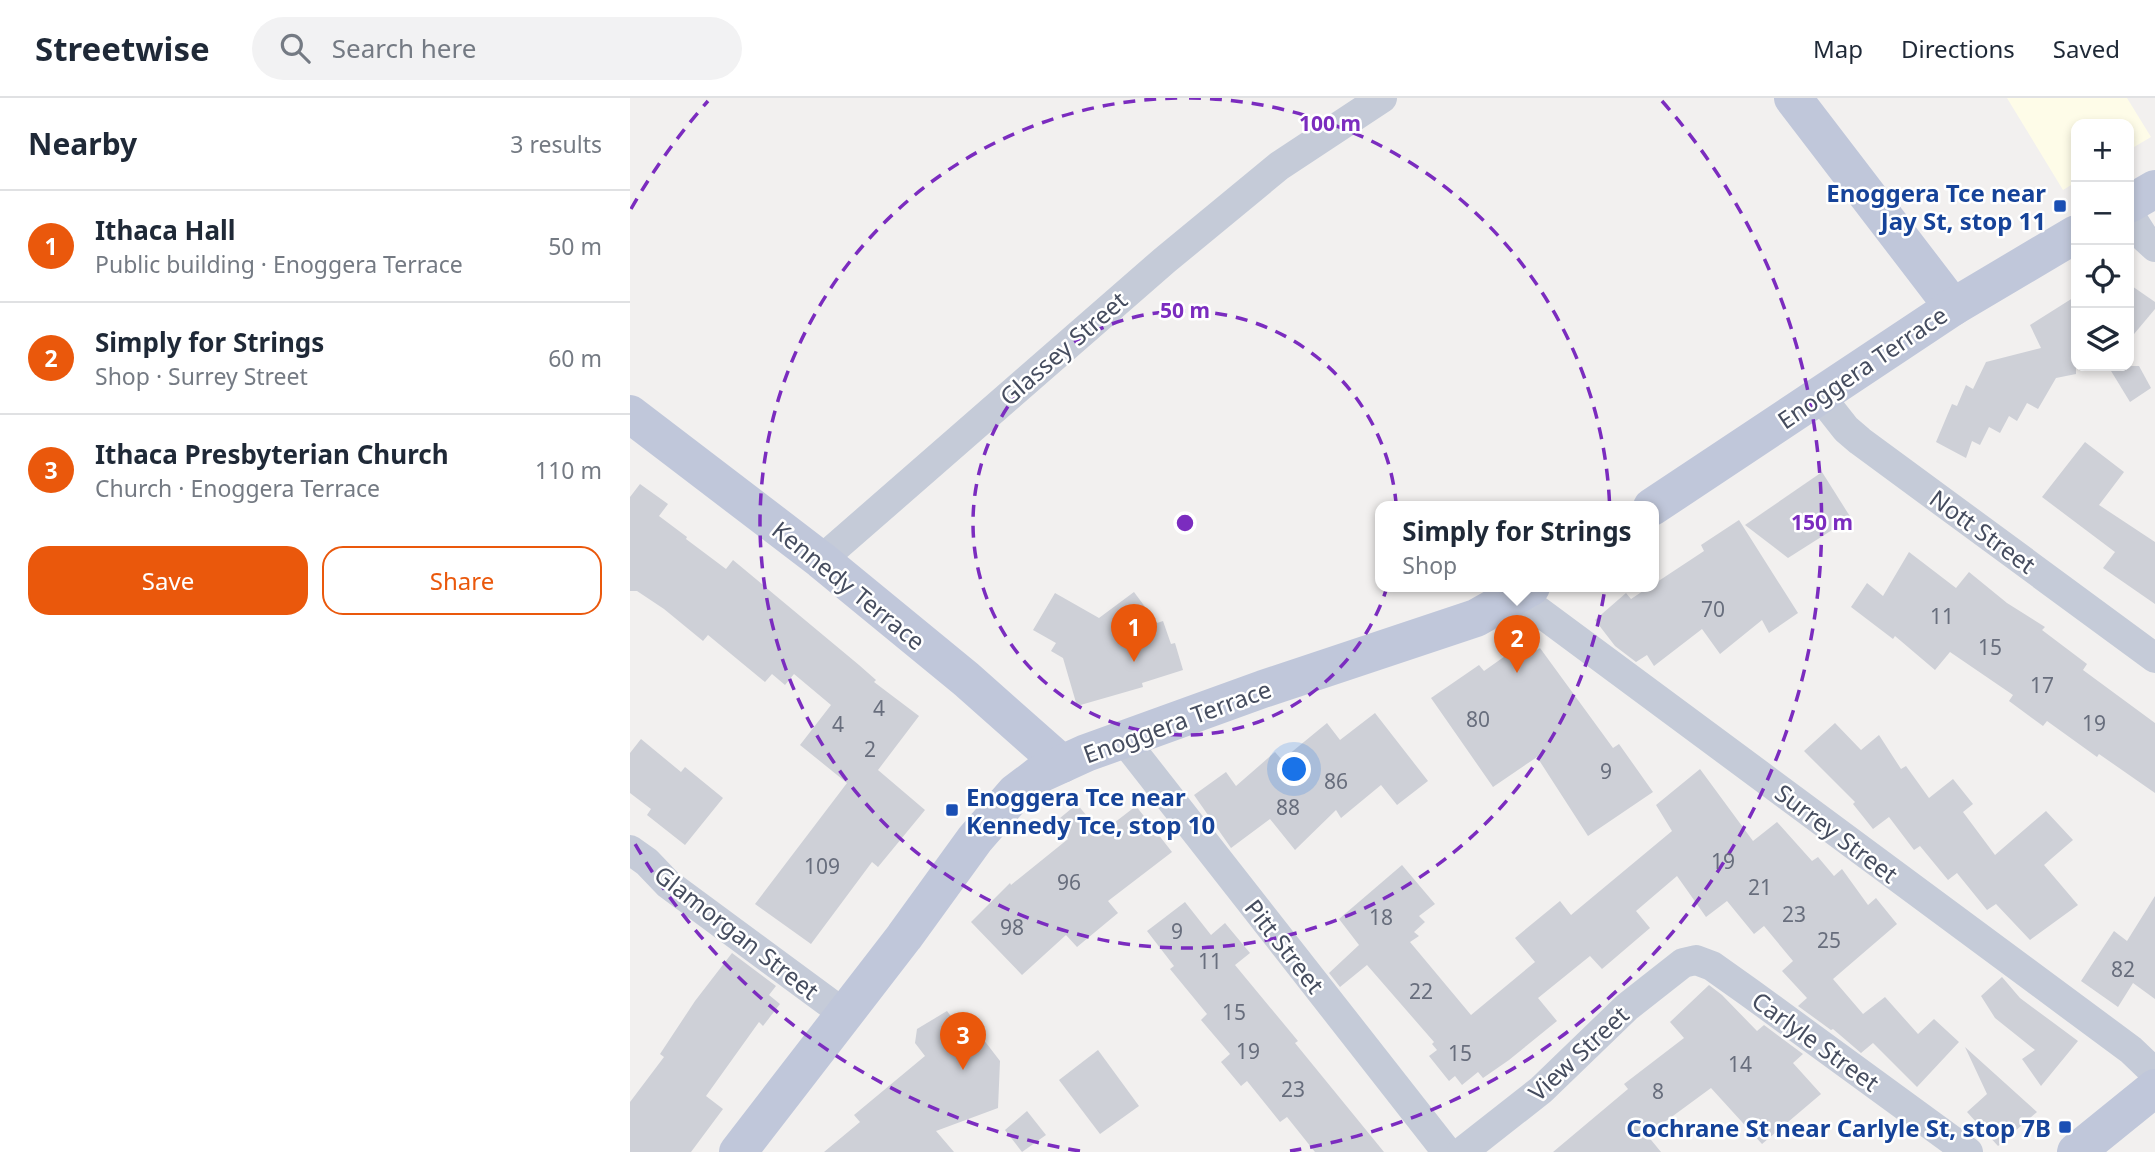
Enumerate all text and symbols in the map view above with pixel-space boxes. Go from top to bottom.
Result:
search box [252,17,742,80]
text: Streetwise [35,26,210,71]
icon: search [276,29,314,67]
text: Search here [332,30,476,66]
text: Map [1813,32,1863,65]
text: Directions [1901,32,2015,65]
text: Saved [2053,32,2120,65]
text: 100 m [1299,109,1361,137]
map controls [2071,119,2134,371]
button: + [2071,119,2134,182]
text: Nearby [28,123,137,164]
text: 3 results [510,128,602,160]
place label: Enoggera Tce near Jay St, stop 11 [1826,176,2046,237]
button: − [2071,182,2134,245]
marker: Enoggera Tce near Jay St, stop 11 [2052,198,2068,214]
text: Ithaca Hall [95,212,236,248]
text: 1 [44,230,58,262]
text: 50 m [548,230,602,262]
button: locate [2071,245,2134,308]
text: Public building · Enoggera Terrace [95,248,463,280]
street label: Glassey Street [992,283,1134,413]
text: 50 m [1160,296,1210,324]
street label: Enoggera Terrace [1771,298,1953,436]
button: layers [2071,308,2134,371]
text: Simply for Strings [95,324,324,360]
text: 2 [44,342,58,374]
text: 60 m [548,342,602,374]
text: Shop · Surrey Street [95,360,308,392]
text: Ithaca Presbyterian Church [95,436,449,472]
text: 3 [44,454,58,486]
text: 110 m [535,454,602,486]
text: Church · Enoggera Terrace [95,472,380,504]
street label: Nott Street [1923,481,2043,581]
popup [1375,501,1659,592]
text: 150 m [1791,508,1853,536]
centre of rings [1173,511,1197,535]
street label: Kennedy Terrace [766,513,932,657]
text: Simply for Strings [1402,513,1632,549]
button: Save [28,546,308,615]
button: Share [322,546,602,615]
text: Shop [1402,549,1457,581]
house number: 70 [1701,595,1725,623]
house number: 11 [1930,602,1954,630]
pin: 1 [1111,604,1157,662]
pin: 2 [1494,615,1540,673]
house number: 15 [1978,633,2002,661]
house number: 17 [2030,671,2054,699]
street label: Enoggera Terrace [1078,672,1276,770]
house number: 4 [873,694,885,722]
house number: 80 [1466,705,1490,733]
house number: 19 [2082,709,2106,737]
house number: 4 [832,710,844,738]
house number: 2 [864,735,876,763]
your location [1277,752,1311,786]
house number: 9 [1600,757,1612,785]
house number: 86 [1324,767,1348,795]
street label: Surrey Street [1769,776,1905,890]
place label: Enoggera Tce near Kennedy Tce, stop 10 [966,780,1215,841]
house number: 88 [1276,793,1300,821]
marker: Enoggera Tce near Kennedy Tce, stop 10 [944,802,960,818]
house number: 19 [1711,847,1735,875]
house number: 109 [804,852,840,880]
street label: Glamorgan Street [648,857,826,1007]
house number: 96 [1057,868,1081,896]
house number: 21 [1748,873,1772,901]
street label: Pitt Street [1238,892,1332,1000]
house number: 23 [1782,900,1806,928]
house number: 18 [1369,903,1393,931]
house number: 98 [1000,913,1024,941]
house number: 9 [1171,917,1183,945]
house number: 25 [1817,926,1841,954]
house number: 11 [1198,947,1222,975]
house number: 82 [2111,955,2135,983]
house number: 22 [1409,977,1433,1005]
street label: Carlyle Street [1746,984,1887,1099]
house number: 15 [1222,998,1246,1026]
street label: View Street [1521,998,1635,1108]
pin: 3 [940,1012,986,1070]
house number: 19 [1236,1037,1260,1065]
house number: 15 [1448,1039,1472,1067]
house number: 14 [1728,1050,1752,1078]
house number: 23 [1281,1075,1305,1103]
house number: 8 [1652,1077,1664,1105]
place label: Cochrane St near Carlyle St, stop 7B [1626,1111,2051,1144]
marker: Cochrane St near Carlyle St, stop 7B [2057,1119,2073,1135]

